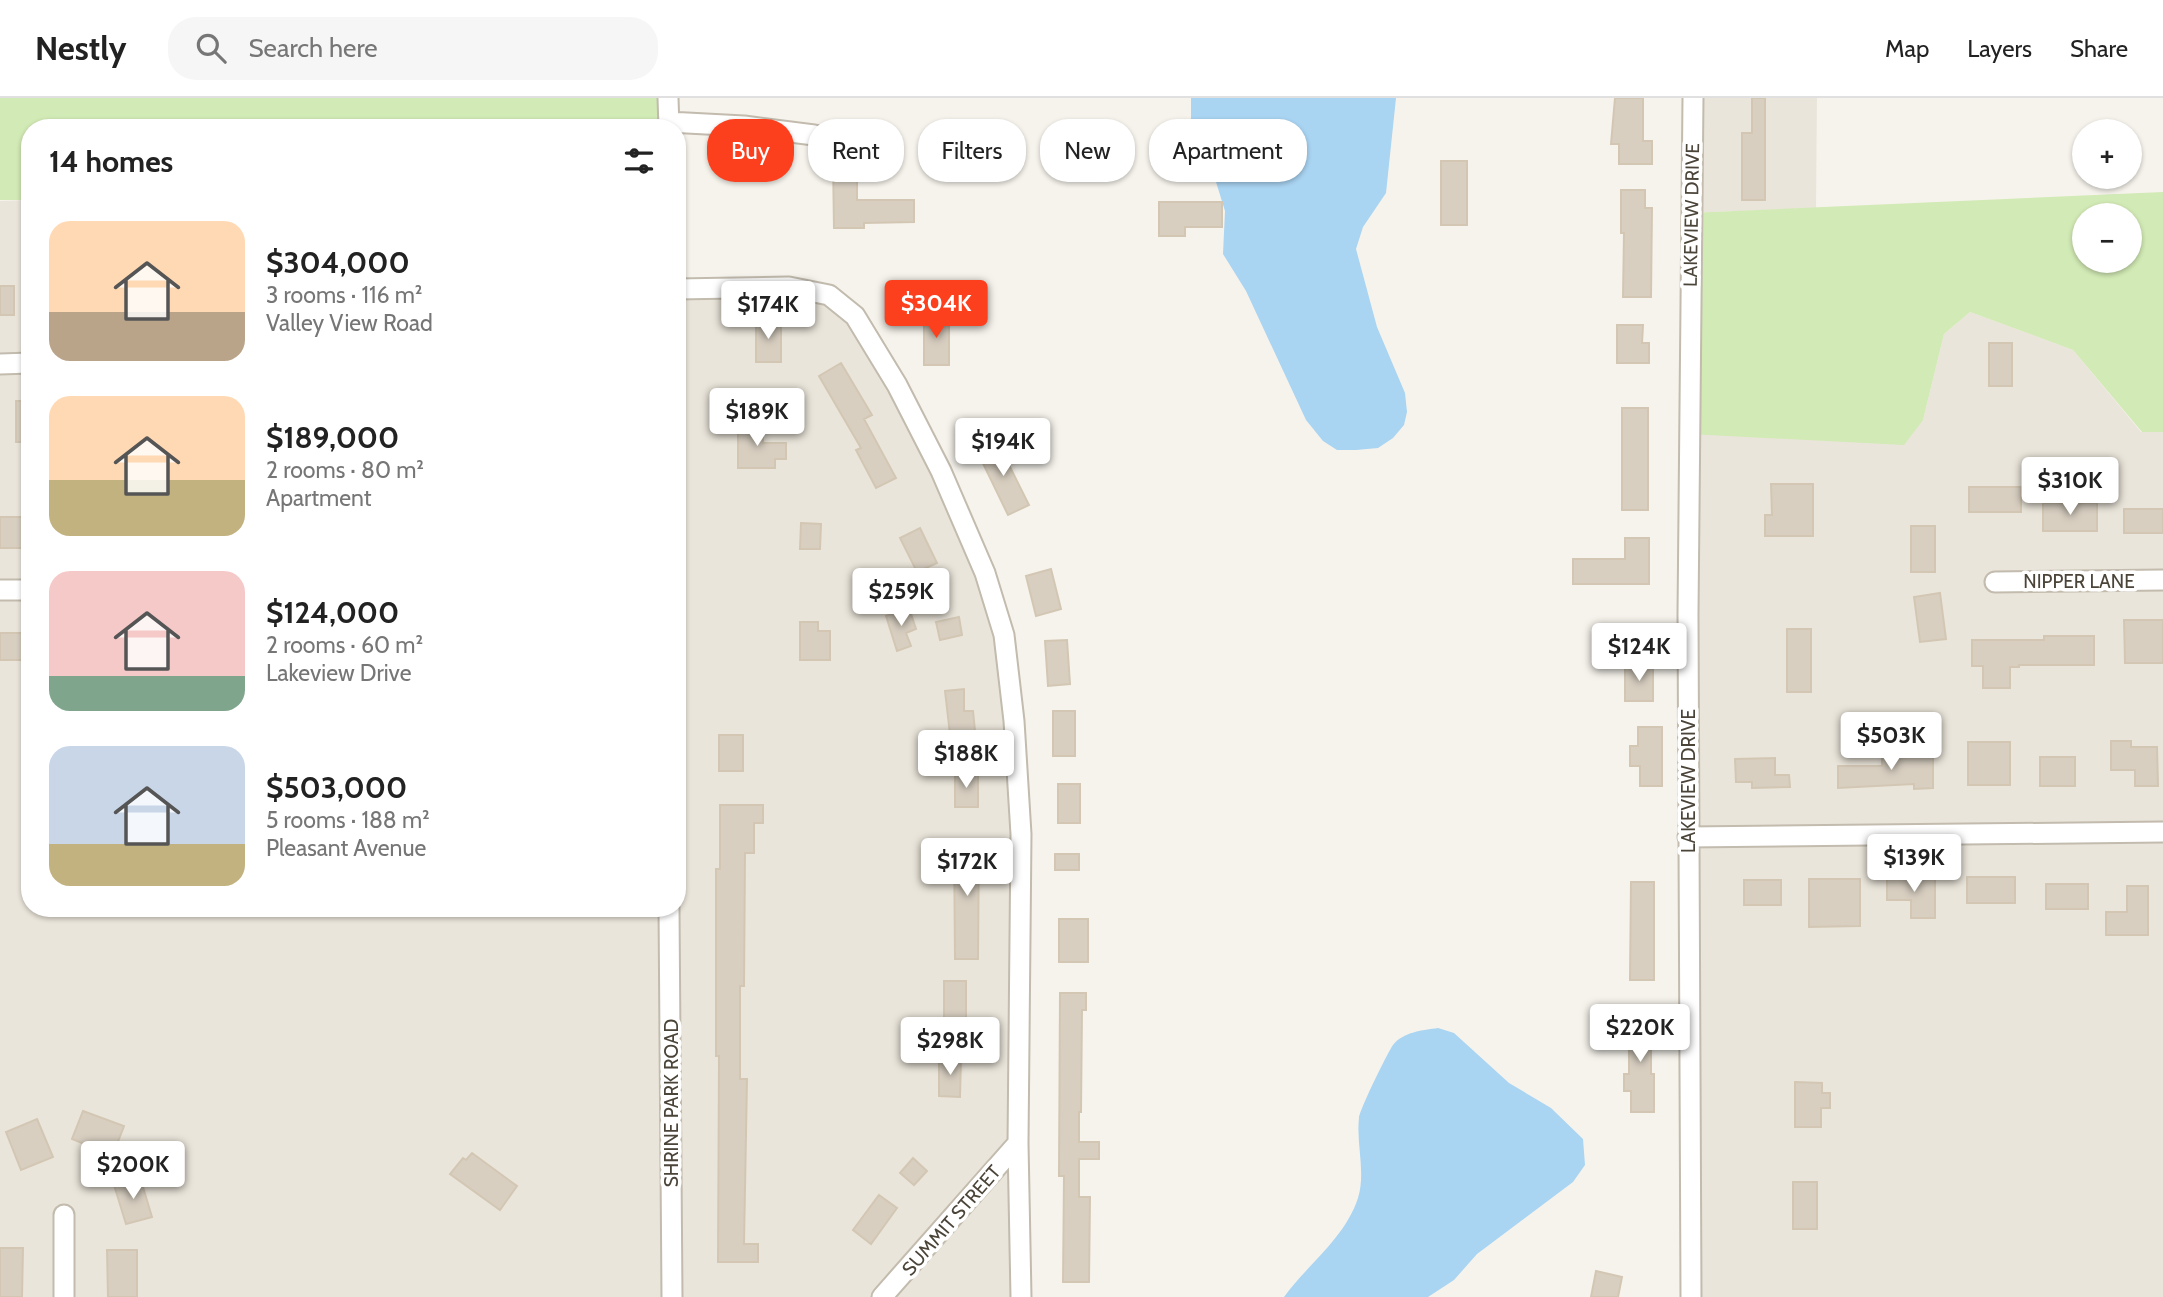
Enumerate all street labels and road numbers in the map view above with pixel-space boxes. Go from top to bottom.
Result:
street label: LAKEVIEW DRIVE [1679,143,1704,287]
street label: NIPPER LANE [2023,570,2135,593]
street label: LAKEVIEW DRIVE [1677,709,1700,853]
street label: SHRINE PARK ROAD [660,1018,683,1187]
street label: SUMMIT STREET [897,1160,1006,1280]

